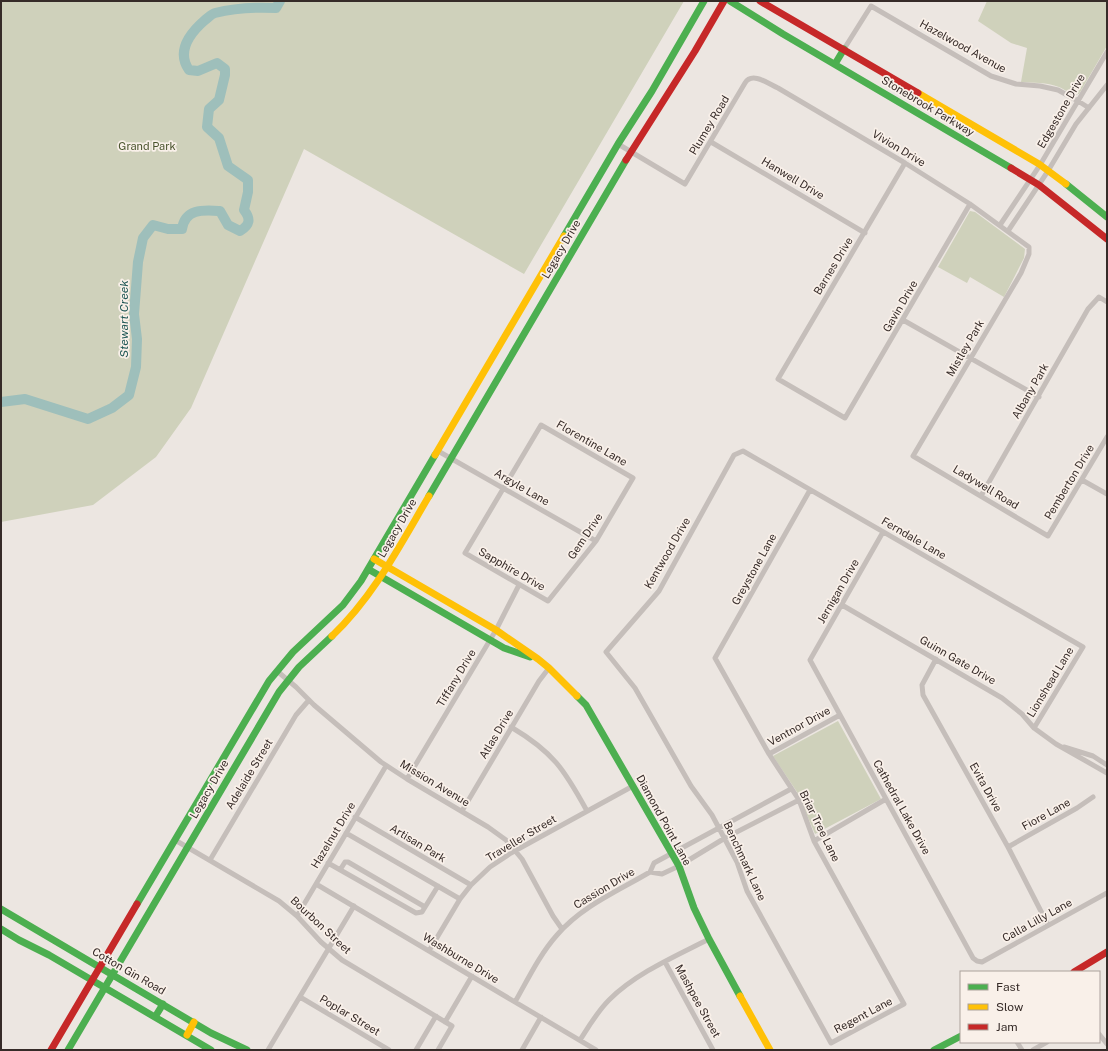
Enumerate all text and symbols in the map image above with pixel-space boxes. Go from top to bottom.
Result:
street label: Hazelwood Avenue [918,17,1008,75]
street label: Edgestone Drive [1035,72,1087,150]
street label: Stonebrook Parkway [879,74,977,138]
street label: Plumey Road [687,93,731,157]
street label: Vivion Drive [870,127,928,169]
park label: Grand Park [118,140,176,152]
street label: Hanwell Drive [760,155,826,201]
street label: Legacy Drive [539,217,583,281]
street label: Barnes Drive [811,235,855,297]
street label: Gavin Drive [880,278,920,334]
water label: Stewart Creek [117,280,131,358]
street label: Mistley Park [944,318,986,378]
street label: Albany Park [1009,361,1051,421]
street label: Florentine Lane [555,418,629,468]
street label: Pemberton Drive [1042,442,1096,522]
street label: Ladywell Road [951,463,1021,511]
street label: Argyle Lane [492,466,552,508]
street label: Legacy Drive [375,496,419,560]
street label: Gem Drive [565,511,605,561]
street label: Kentwood Drive [642,515,692,591]
street label: Ferndale Lane [880,515,948,561]
street label: Greystone Lane [729,531,779,607]
street label: Sapphire Drive [477,545,547,593]
street label: Jernigan Drive [815,557,861,625]
street label: Guinn Gate Drive [918,633,998,687]
street label: Lionshead Lane [1024,645,1076,719]
street label: Tiffany Drive [434,647,478,709]
street label: Ventnor Drive [766,704,832,748]
street label: Atlas Drive [477,707,515,761]
street label: Adelaide Street [223,737,275,811]
street label: Legacy Drive [187,757,231,821]
street label: Mission Avenue [398,757,472,809]
street label: Cathedral Lake Drive [871,758,933,856]
street label: Evita Drive [968,760,1004,814]
street label: Diamond Point Lane [634,773,694,867]
street label: Briar Tree Lane [798,788,842,864]
street label: Fiore Lane [1020,796,1072,832]
street label: Hazelnut Drive [308,800,358,870]
street label: Traveller Street [484,812,558,864]
street label: Benchmark Lane [721,820,769,902]
street label: Artisan Park [388,822,448,864]
street label: Cassion Drive [571,865,637,911]
street label: Bourbon Street [288,894,354,956]
street label: Calla Lilly Lane [1000,896,1074,944]
street label: Washburne Drive [421,931,501,985]
street label: Cotton Gin Road [90,945,168,997]
street label: Mashpee Street [673,962,723,1040]
legend [960,971,1100,1043]
text: Fast [996,980,1021,994]
street label: Poplar Street [318,992,382,1038]
street label: Regent Lane [832,995,894,1035]
text: Slow [996,1000,1024,1014]
text: Jam [996,1020,1018,1034]

